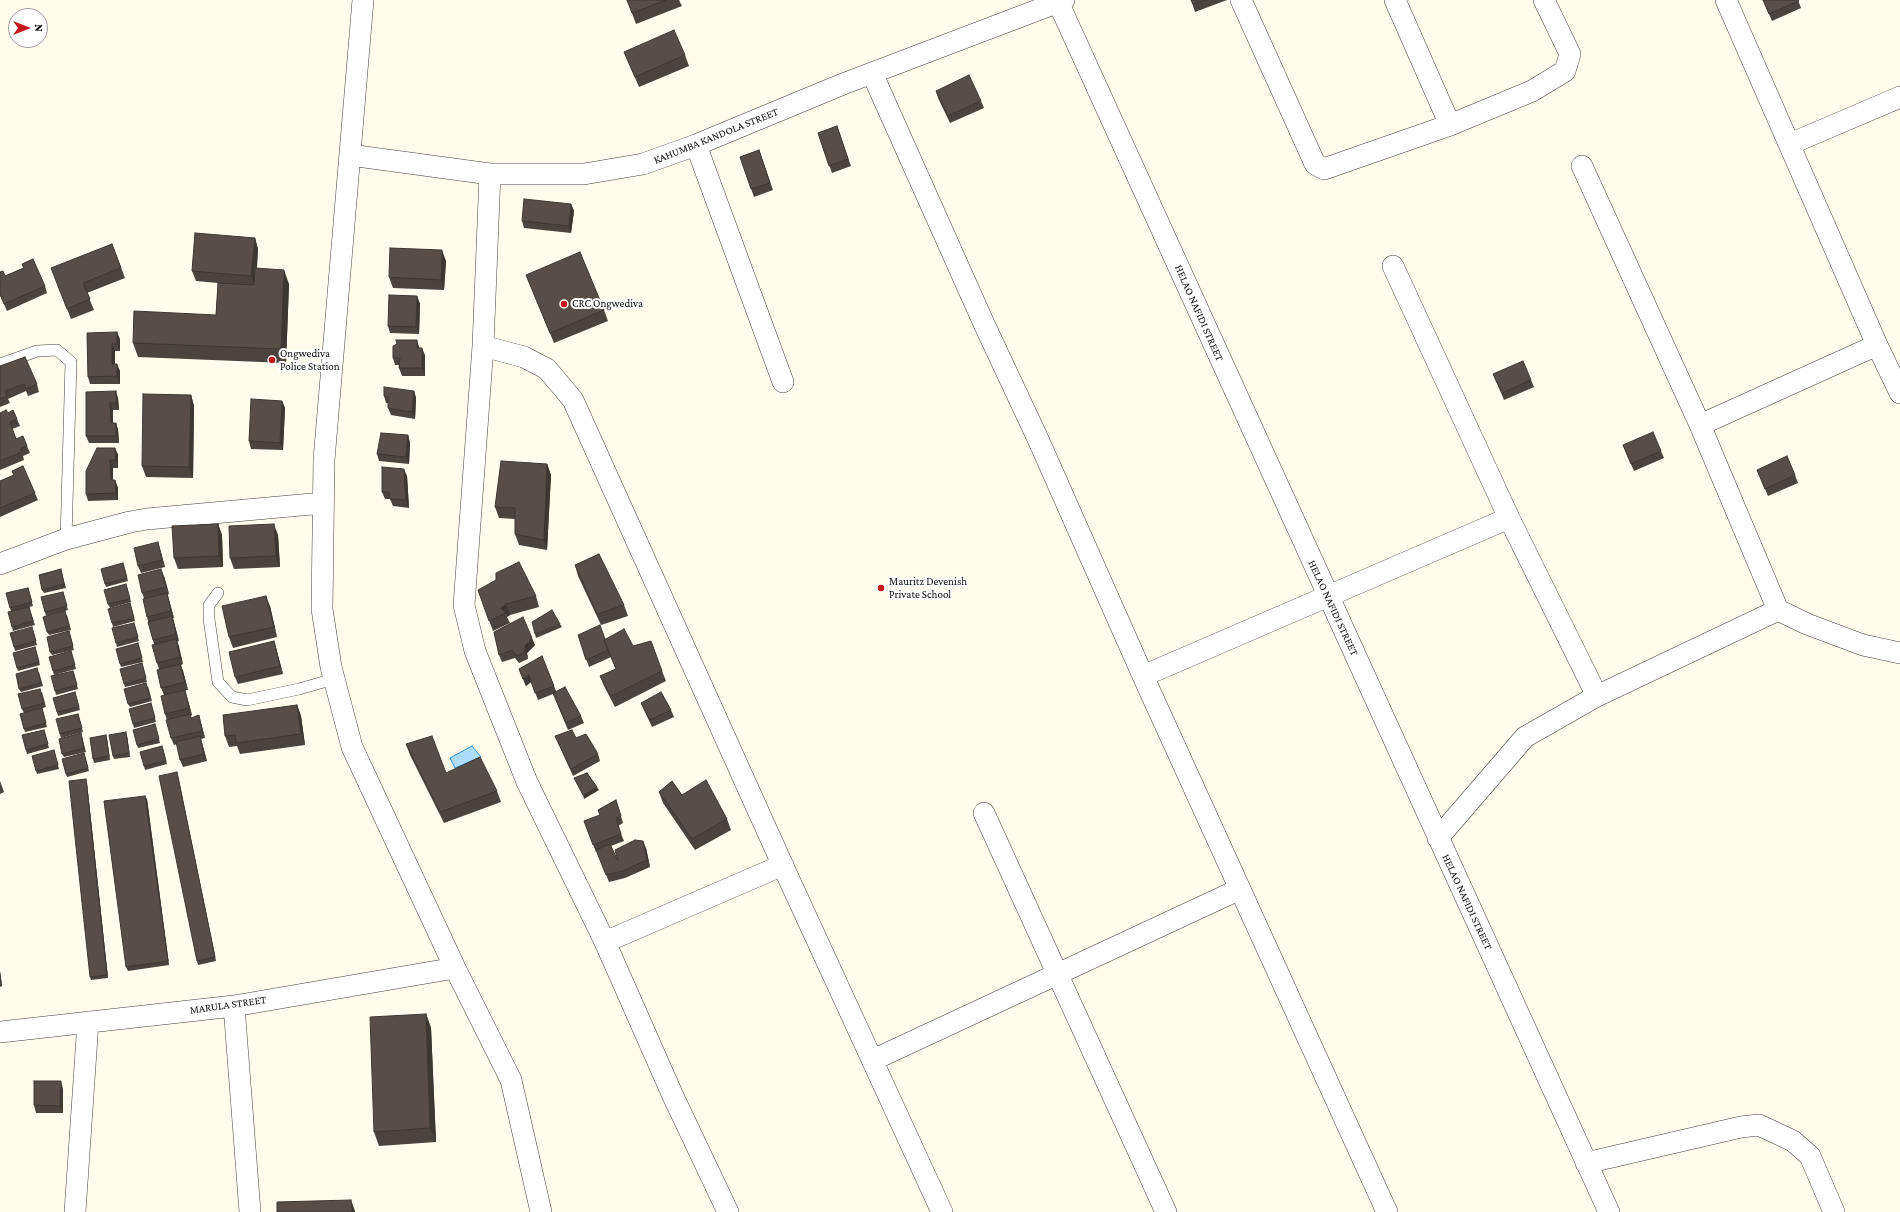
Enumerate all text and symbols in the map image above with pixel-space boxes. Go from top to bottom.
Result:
north arrow [8,8,48,48]
text: N [33,24,45,32]
street label: KAHUMBA KANDOLA STREET [652,105,780,167]
street label: HELAO NAFIDI STREET [1172,263,1226,363]
place label: CRC Ongwediva [572,297,643,311]
marker: CRC Ongwediva [559,299,569,309]
place label: Ongwediva Police Station [280,347,340,373]
marker: Ongwediva Police Station [267,355,277,365]
street label: HELAO NAFIDI STREET [1305,558,1361,658]
place label: Mauritz Devenish Private School [889,575,967,601]
marker: Mauritz Devenish Private School [876,583,886,593]
street label: HELAO NAFIDI STREET [1439,852,1495,952]
street label: MARULA STREET [189,993,267,1017]

